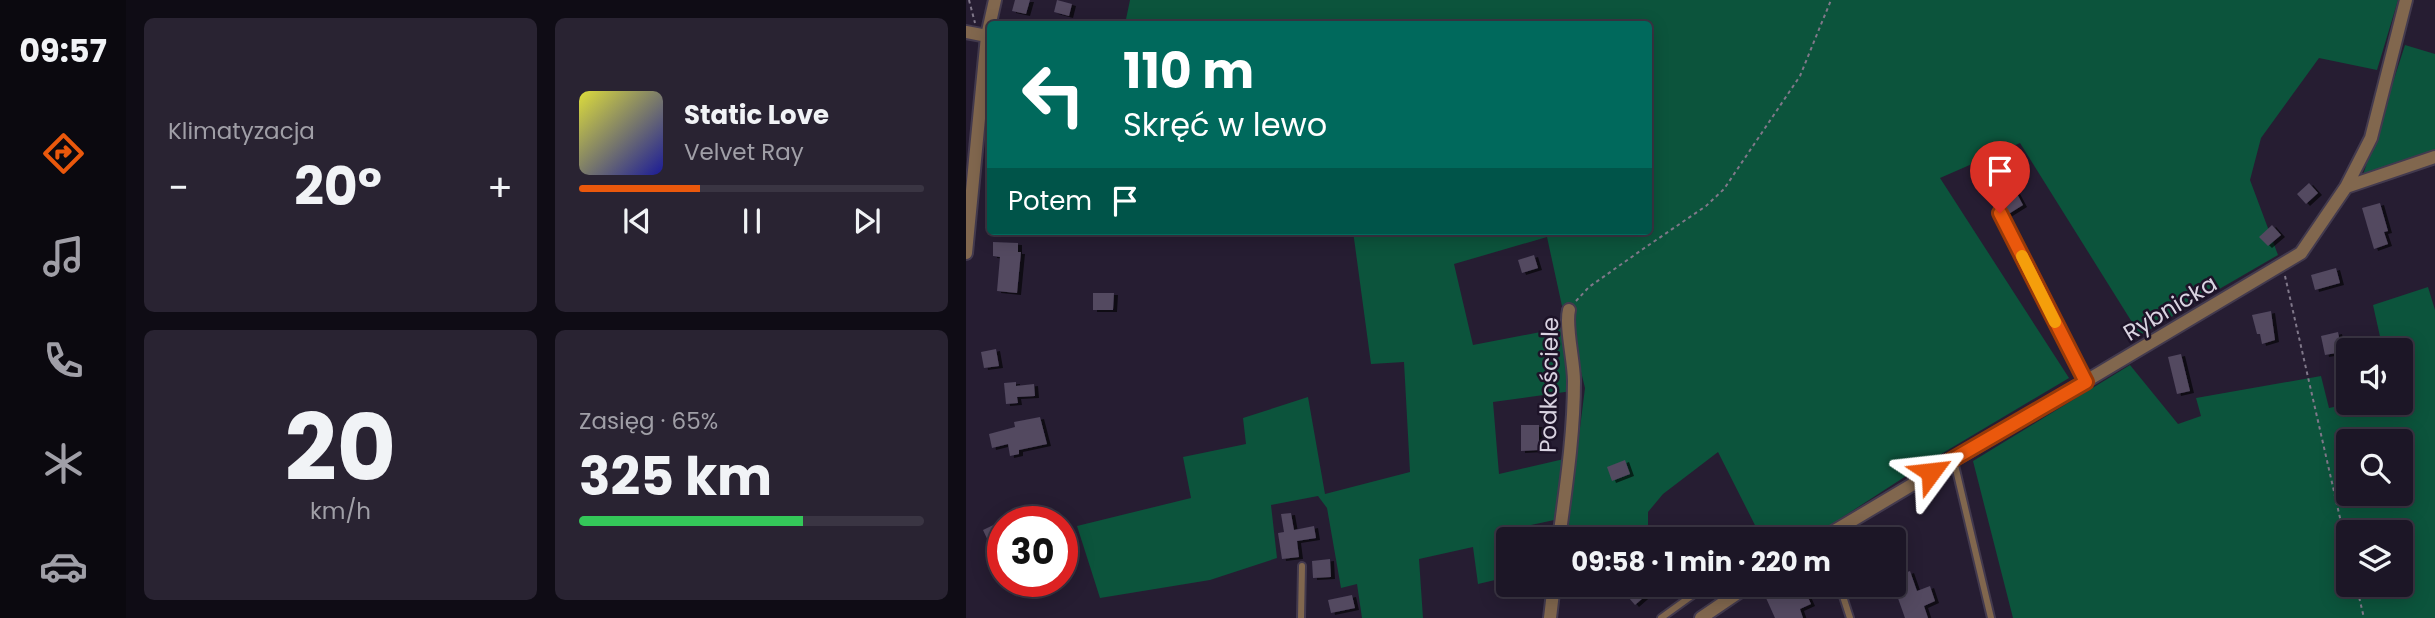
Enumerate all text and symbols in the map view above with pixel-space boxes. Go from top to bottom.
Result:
text: 09:57 [19,28,107,73]
text: 110 m [1123,37,1254,105]
icon: left [1008,49,1099,140]
text: Static Love [684,97,829,133]
text: Skręć w lewo [1123,102,1327,147]
text: Klimatyzacja [168,115,315,147]
icon: directions [39,129,88,178]
text: Velvet Ray [684,136,804,168]
pin [1970,141,2030,213]
text: 20° [294,150,382,223]
icon: arrive [1981,152,2019,190]
text: − [168,161,189,214]
text: + [487,161,513,214]
icon: arrive [1106,182,1144,220]
text: Potem [1008,183,1092,219]
icon: previous [618,202,656,240]
icon: pause [733,202,771,240]
icon: next [848,202,886,240]
icon: music [39,232,88,281]
street label: Rybnicka [2117,267,2223,349]
street label: Podkościele [1532,317,1566,453]
icon: phone [39,336,88,385]
map controls [2336,338,2413,597]
button: sound [2336,338,2413,415]
text: 20 [285,384,396,512]
text: Zasięg · 65% [579,405,718,437]
button: search [2336,429,2413,506]
position arrow [1894,435,1968,509]
icon: climate [39,439,88,488]
text: 325 km [579,440,772,513]
text: km/h [310,495,371,527]
speed limit sign: 30 [987,506,1078,597]
button: layers [2336,520,2413,597]
icon: car [39,542,88,591]
text: 09:58 · 1 min · 220 m [1571,544,1831,580]

